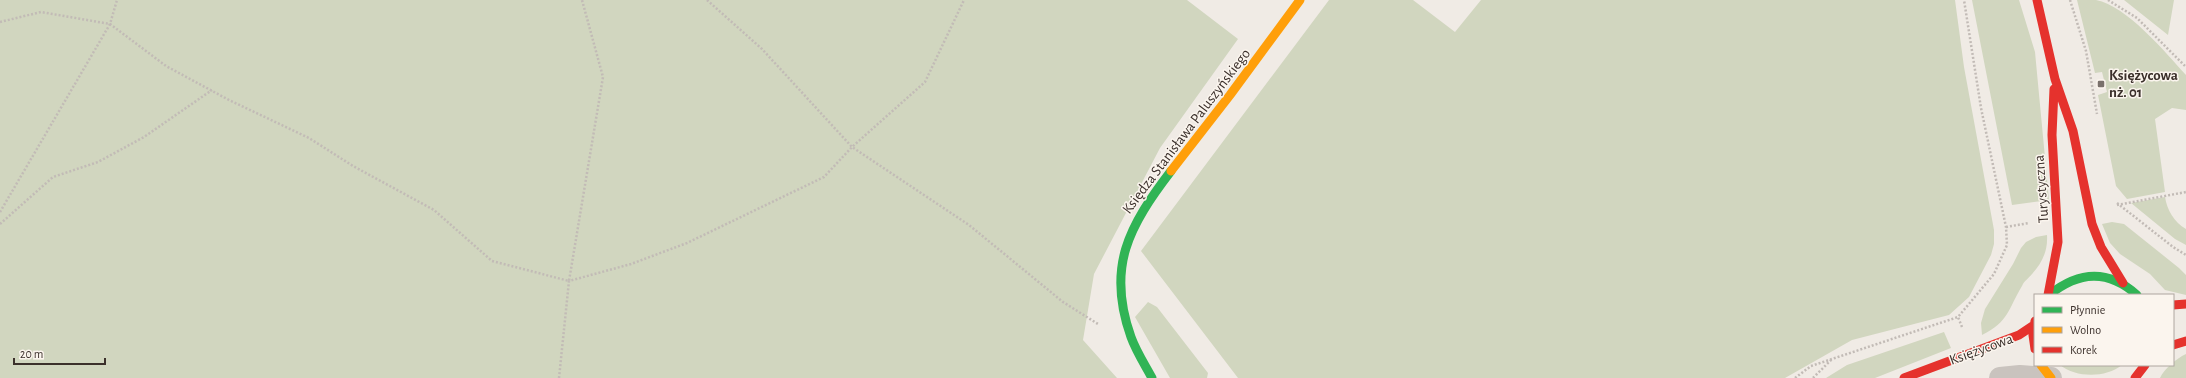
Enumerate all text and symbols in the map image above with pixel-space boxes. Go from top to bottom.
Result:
street label: Księdza Stanisława Paluszyńskiego [1120,46,1253,217]
place label: Księżycowa nż. 01 [2109,68,2178,100]
marker: Księżycowa nż. 01 [2096,79,2106,89]
street label: Turystyczna [2032,154,2051,224]
legend [2034,294,2174,366]
text: Płynnie [2070,304,2105,317]
text: Wolno [2070,324,2101,336]
street label: Księżycowa [1947,331,2015,368]
scale bar [14,340,105,366]
text: Korek [2070,344,2097,356]
text: 20 m [20,348,43,360]

